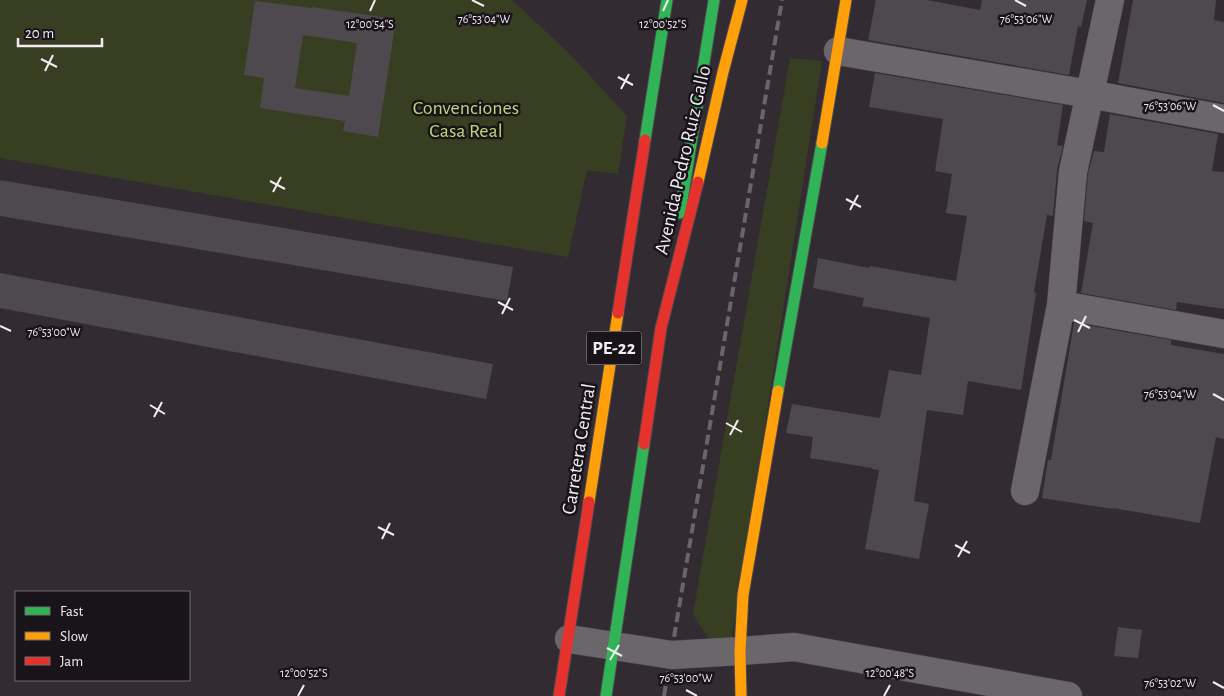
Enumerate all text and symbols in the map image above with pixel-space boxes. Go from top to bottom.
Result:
text: 76°53'04"W [458,13,511,25]
text: 76°53'06"W [1000,13,1052,25]
scale bar [18,15,101,47]
text: 12°00'54"S [346,18,394,30]
text: 12°00'52"S [639,18,687,30]
text: 20 m [25,26,54,41]
street label: Avenida Pedro Ruiz Gallo [652,64,714,256]
park label: Convenciones Casa Real [413,98,519,141]
text: 76°53'06"W [1144,100,1196,112]
text: 76°53'00"W [27,326,81,338]
road number: PE-22 [586,332,642,364]
street label: Carretera Central [559,382,599,516]
text: 76°53'04"W [1144,388,1197,400]
legend [15,591,190,681]
text: Fast [60,604,84,619]
text: Slow [60,629,88,644]
text: Jam [60,654,83,669]
text: 12°00'52"S [280,667,328,679]
text: 12°00'48"S [866,667,914,679]
text: 76°53'00"W [659,672,713,684]
text: 76°53'02"W [1144,677,1196,689]

